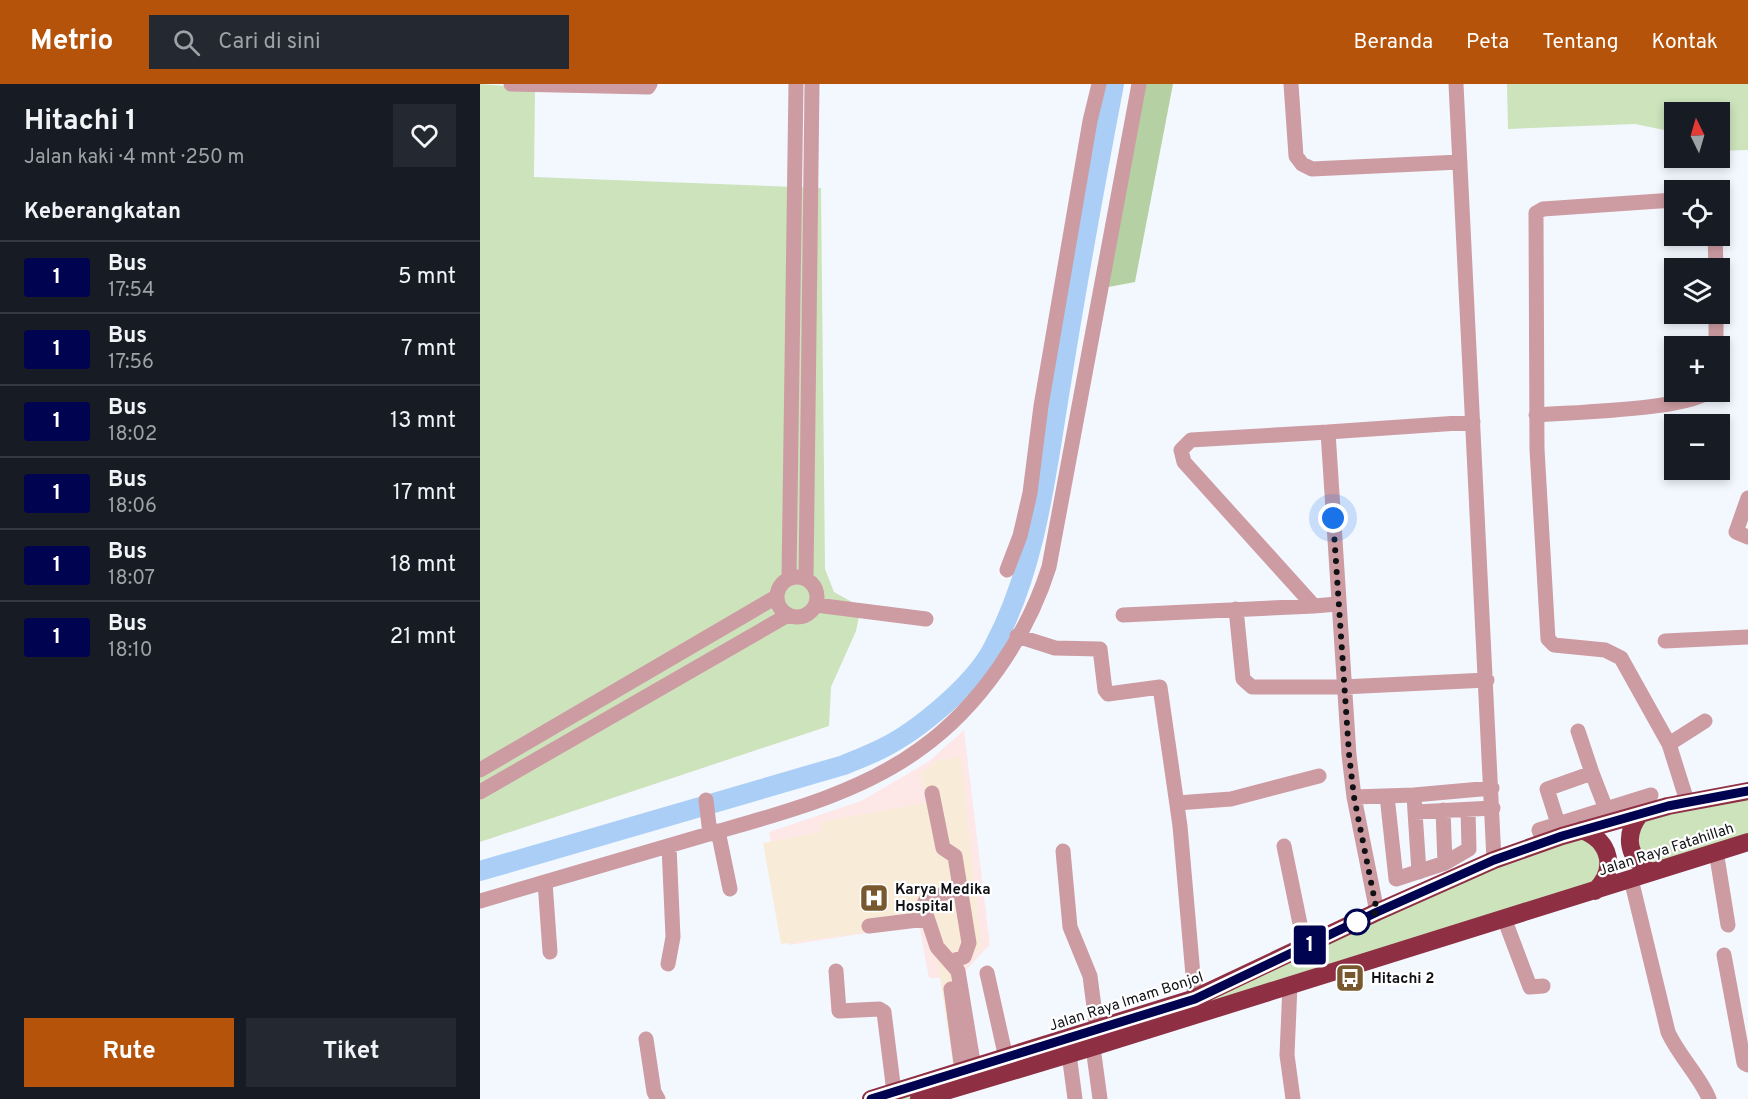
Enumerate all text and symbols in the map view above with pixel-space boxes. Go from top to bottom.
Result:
search box [149,15,569,69]
text: Metrio [30,24,113,60]
icon: search [170,26,203,59]
text: Cari di sini [218,29,321,56]
text: Beranda [1354,29,1433,56]
text: Peta [1466,29,1509,56]
text: Tentang [1542,29,1619,56]
text: Kontak [1652,29,1718,56]
north arrow [1664,102,1730,168]
map controls [1664,102,1730,480]
text: Hitachi 1 [24,104,137,140]
button: heart [393,104,456,167]
text: Jalan kaki · 4 mnt · 250 m [24,145,245,171]
button: locate [1664,180,1730,246]
text: Keberangkatan [24,199,181,226]
text: Bus [108,251,147,278]
button: layers [1664,258,1730,324]
text: 1 [53,264,61,291]
text: 5 mnt [398,264,456,291]
text: 17:54 [108,278,155,304]
text: Bus [108,323,147,350]
text: 1 [53,336,61,363]
text: 7 mnt [401,336,456,363]
button: + [1664,336,1730,402]
text: 17:56 [108,350,154,376]
text: Bus [108,395,147,422]
text: 1 [53,408,61,435]
text: 13 mnt [390,408,456,435]
button: − [1664,414,1730,480]
text: 18:02 [108,422,157,448]
text: Bus [108,467,147,494]
text: 1 [53,480,61,507]
text: 17 mnt [393,480,456,507]
text: 18:06 [108,494,157,520]
your location [1318,503,1348,533]
text: Bus [108,539,147,566]
text: 1 [53,552,61,579]
text: 18 mnt [390,552,456,579]
text: 18:07 [108,566,155,592]
text: Bus [108,611,147,638]
text: 1 [53,624,61,651]
text: 21 mnt [390,624,456,651]
text: 18:10 [108,638,152,664]
street label: Jalan Raya Fatahillah [1596,820,1737,881]
place label: Karya Medika Hospital [895,881,991,917]
hospital icon: Karya Medika Hospital [858,882,890,914]
unlabelled marker [1344,909,1370,935]
line badge: 1 [1290,926,1330,964]
text: 1 [1306,932,1314,959]
bus stop icon: Hitachi 2 [1334,962,1366,994]
street label: Jalan Raya Imam Bonjol [1047,968,1206,1036]
place label: Hitachi 2 [1371,970,1434,989]
button: Rute [24,1018,234,1087]
button: Tiket [246,1018,456,1087]

